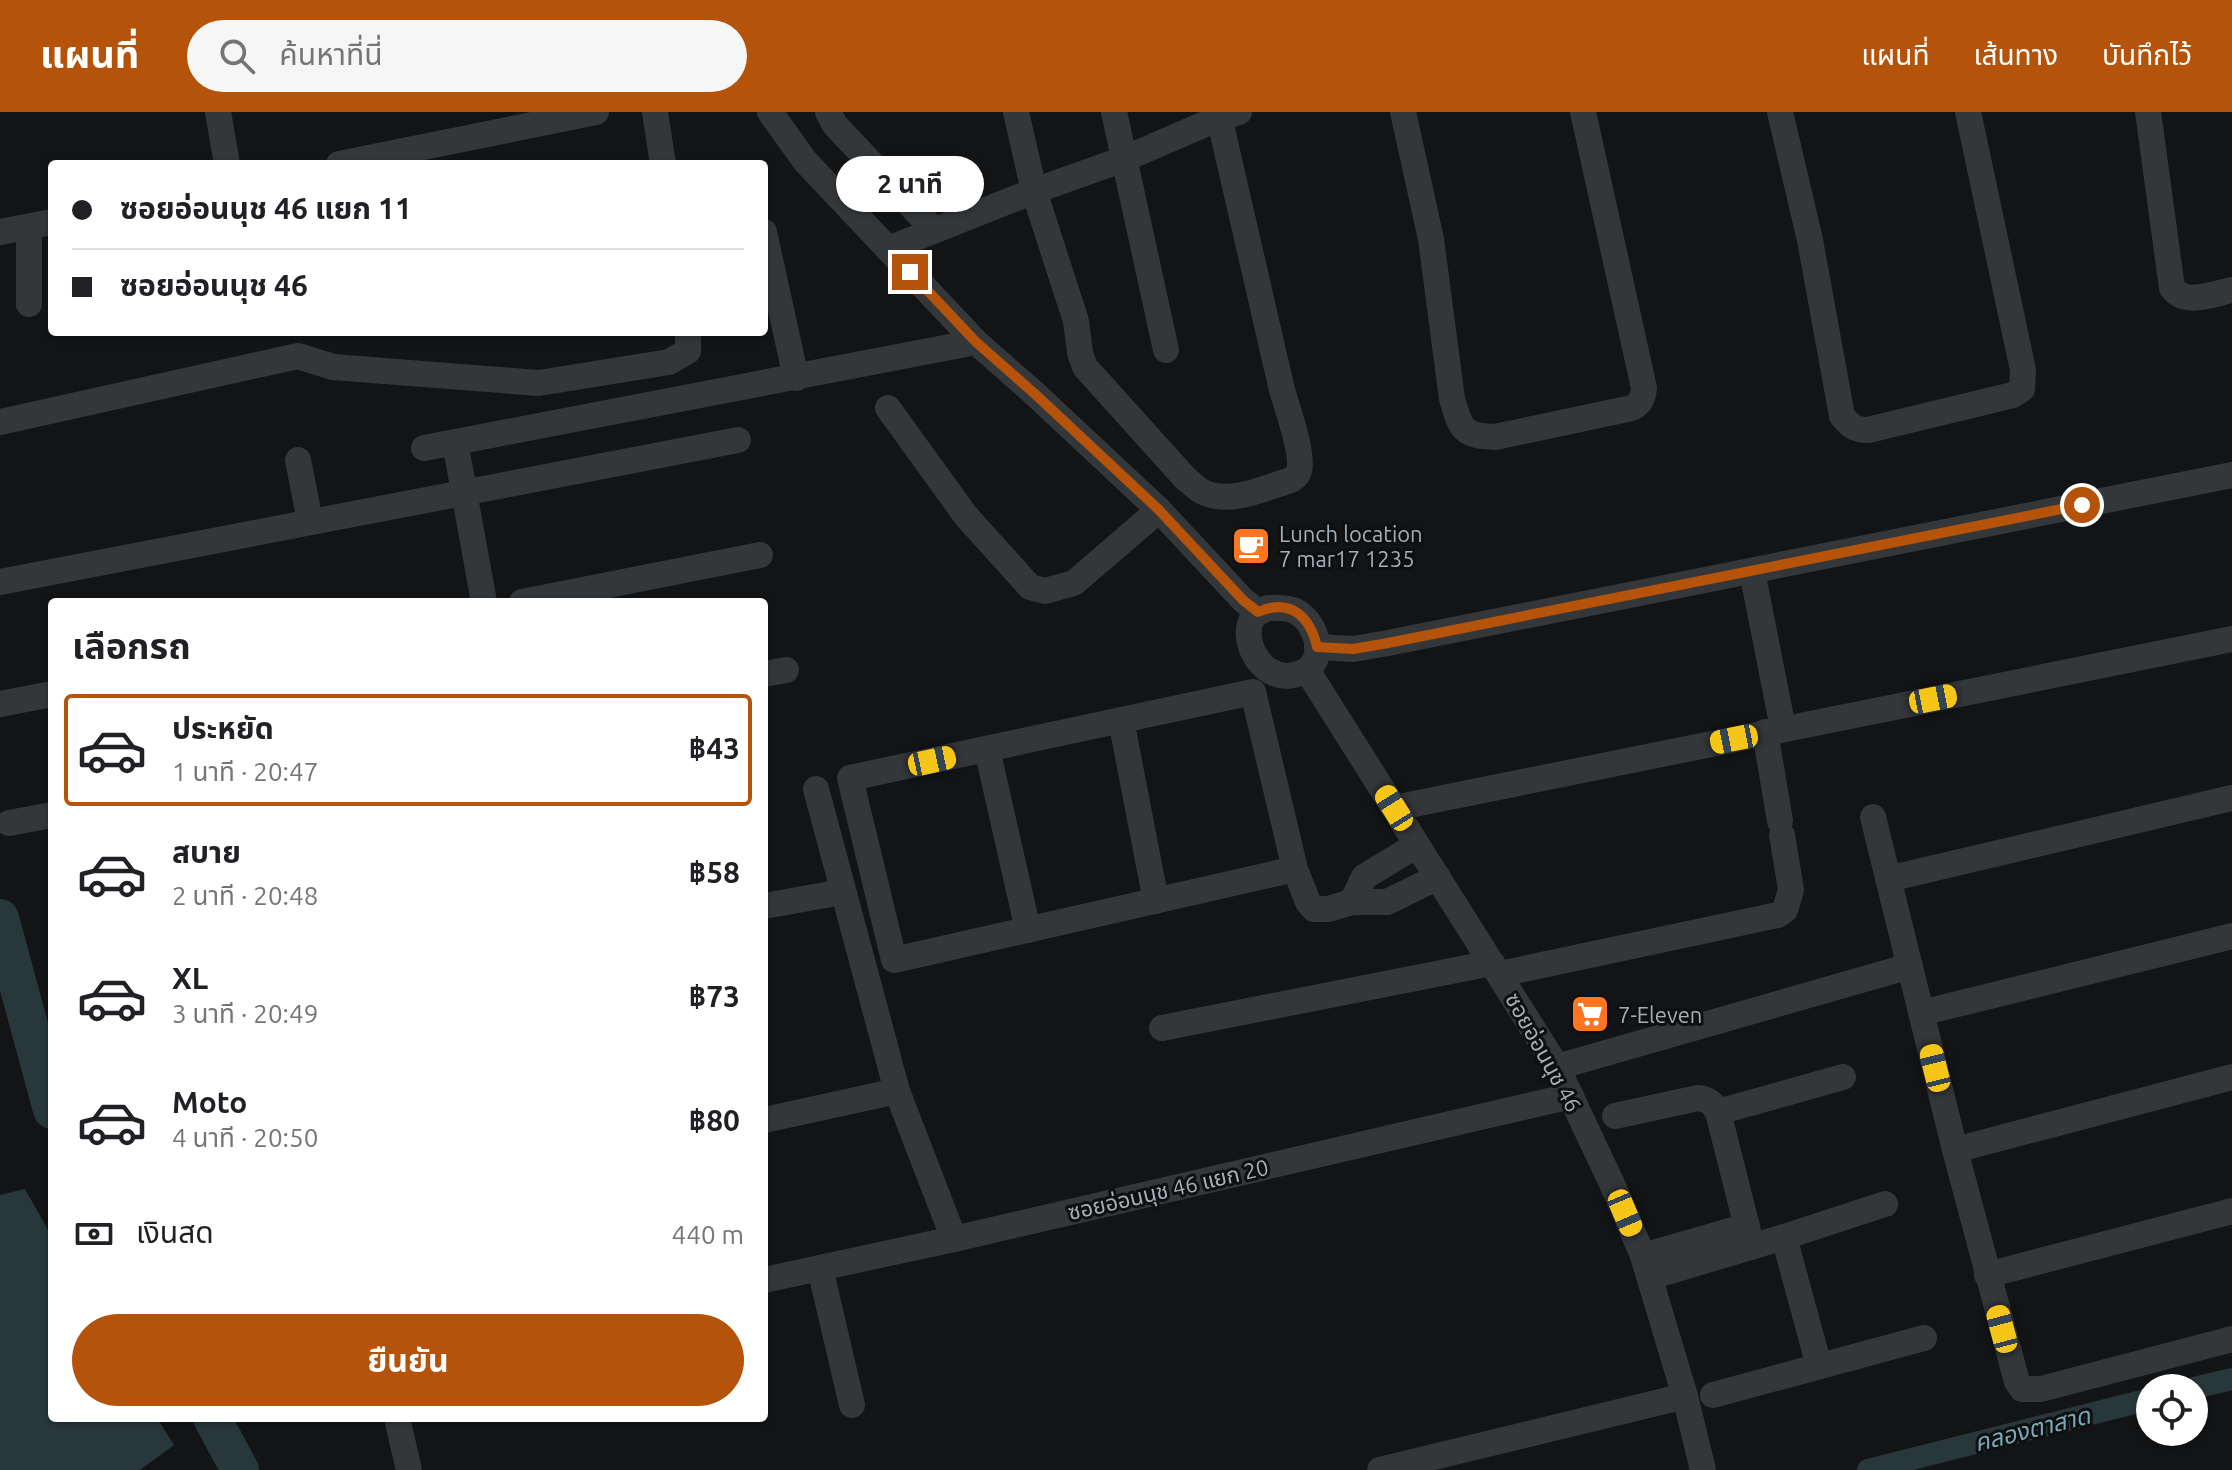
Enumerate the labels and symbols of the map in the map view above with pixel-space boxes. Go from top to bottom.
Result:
callout: 2 นาที [836,156,984,212]
route end [892,254,928,290]
route start [2064,487,2100,523]
place label: Lunch location 7 mar17 1235 [1279,521,1423,571]
cafe icon: Lunch location 7 mar17 1235 [1230,525,1272,567]
car [1907,683,1959,715]
car [1708,723,1760,755]
car [906,744,958,778]
car [1371,781,1417,835]
street label: ซอยอ่อนนุช 46 [1499,988,1587,1117]
supermarket icon: 7-Eleven [1569,993,1611,1035]
place label: 7-Eleven [1618,1002,1702,1027]
car [1918,1042,1952,1094]
street label: ซอยอ่อนนุช 46 แยก 20 [1065,1154,1271,1226]
car [1605,1186,1645,1240]
car [1984,1303,2020,1355]
water label: คลองตาสาด [1971,1401,2094,1456]

